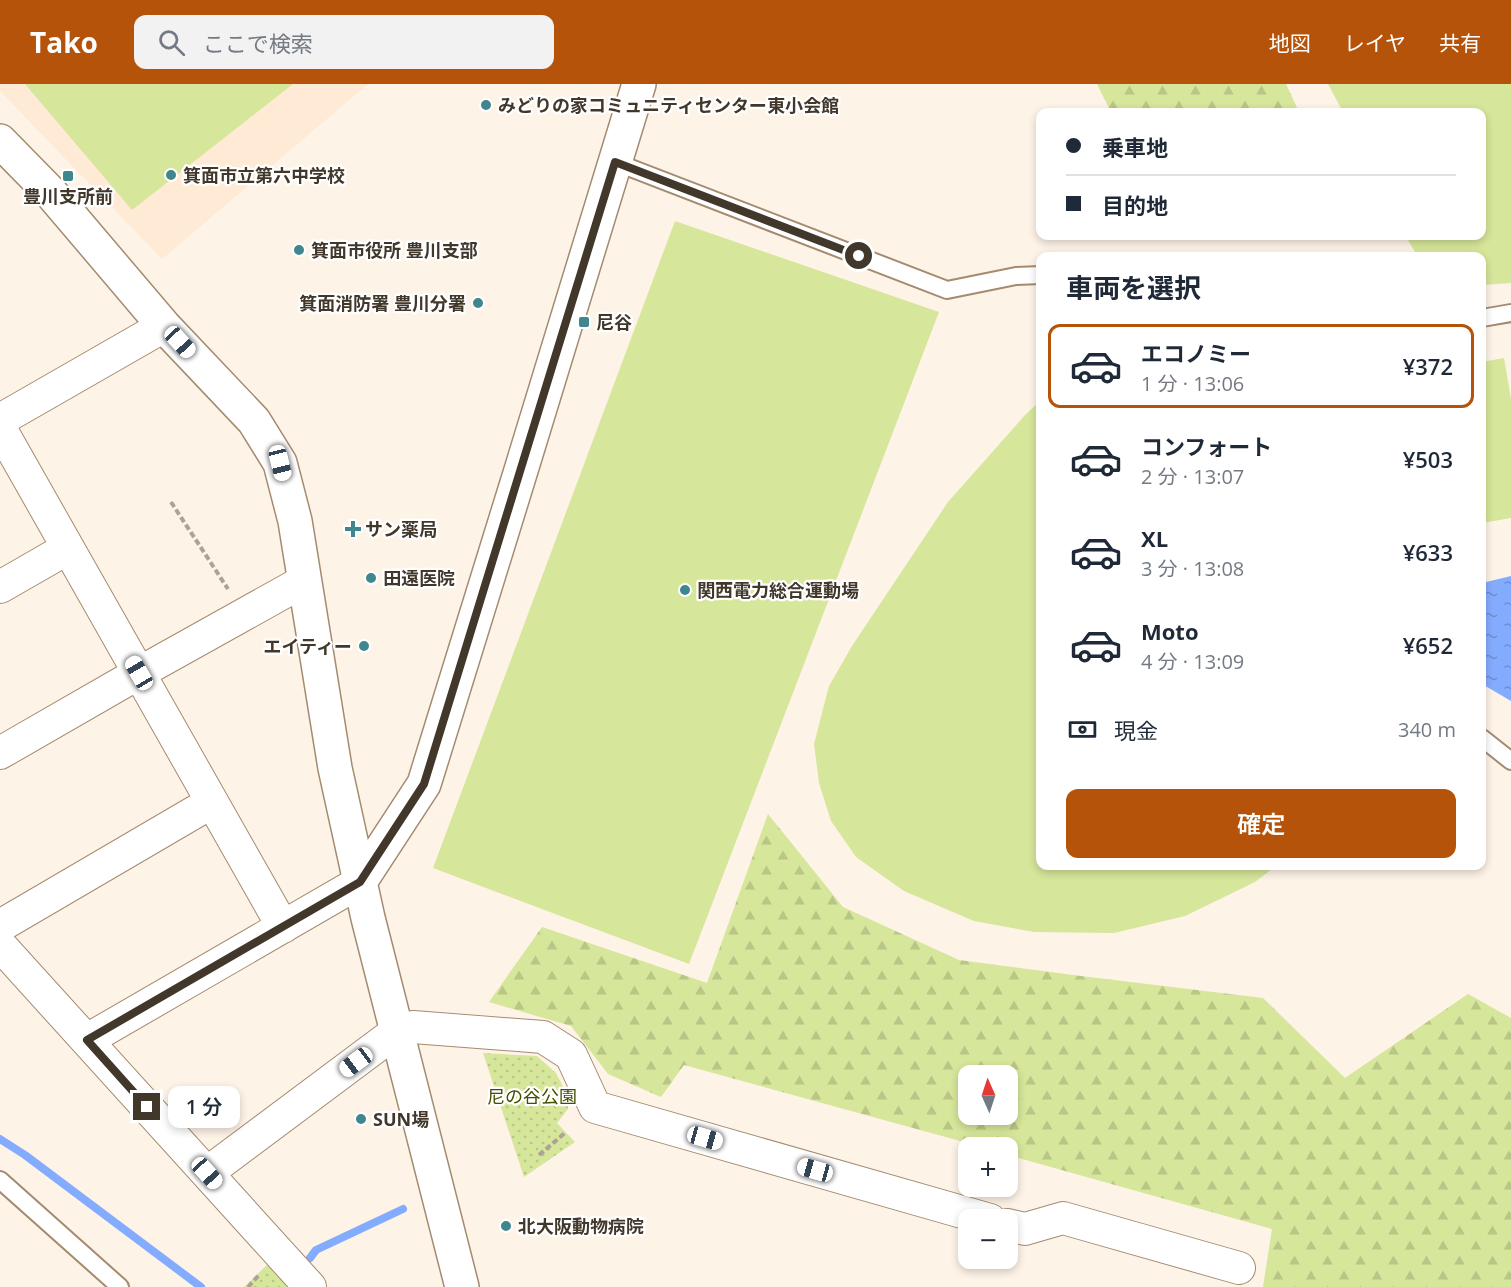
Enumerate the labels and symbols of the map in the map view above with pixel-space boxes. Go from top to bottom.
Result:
place label: みどりの家コミュニティセンター東小会館 [498,93,839,117]
marker: みどりの家コミュニティセンター東小会館 [479,98,493,112]
place label: 箕面市立第六中学校 [183,163,345,187]
marker: 箕面市立第六中学校 [164,168,178,182]
marker: 豊川支所前 [61,169,75,183]
place label: 豊川支所前 [23,184,113,208]
place label: 箕面市役所 豊川支部 [311,238,478,262]
route start [845,242,872,269]
marker: 箕面市役所 豊川支部 [292,243,306,257]
place label: 箕面消防署 豊川分署 [299,291,466,315]
marker: 箕面消防署 豊川分署 [471,296,485,310]
place label: 尼谷 [596,310,632,334]
marker: 尼谷 [577,315,591,329]
car [161,323,199,361]
car [267,443,293,483]
place label: サン薬局 [365,517,437,541]
marker: サン薬局 [346,522,360,536]
place label: 田遠医院 [383,566,455,590]
marker: 田遠医院 [364,571,378,585]
place label: 関西電力総合運動場 [697,578,859,602]
marker: 関西電力総合運動場 [678,583,692,597]
place label: エイティー [263,634,352,658]
marker: エイティー [357,639,371,653]
car [122,653,156,693]
car [336,1044,376,1080]
north arrow [958,1065,1018,1125]
park label: 尼の谷公園 [487,1084,577,1108]
callout: 1 分 [168,1086,240,1128]
route end [133,1093,160,1120]
place label: SUN場 [373,1107,429,1131]
marker: SUN場 [354,1112,368,1126]
car [685,1124,725,1152]
car [188,1154,226,1192]
car [795,1156,835,1184]
place label: 北大阪動物病院 [518,1214,644,1238]
marker: 北大阪動物病院 [499,1219,513,1233]

